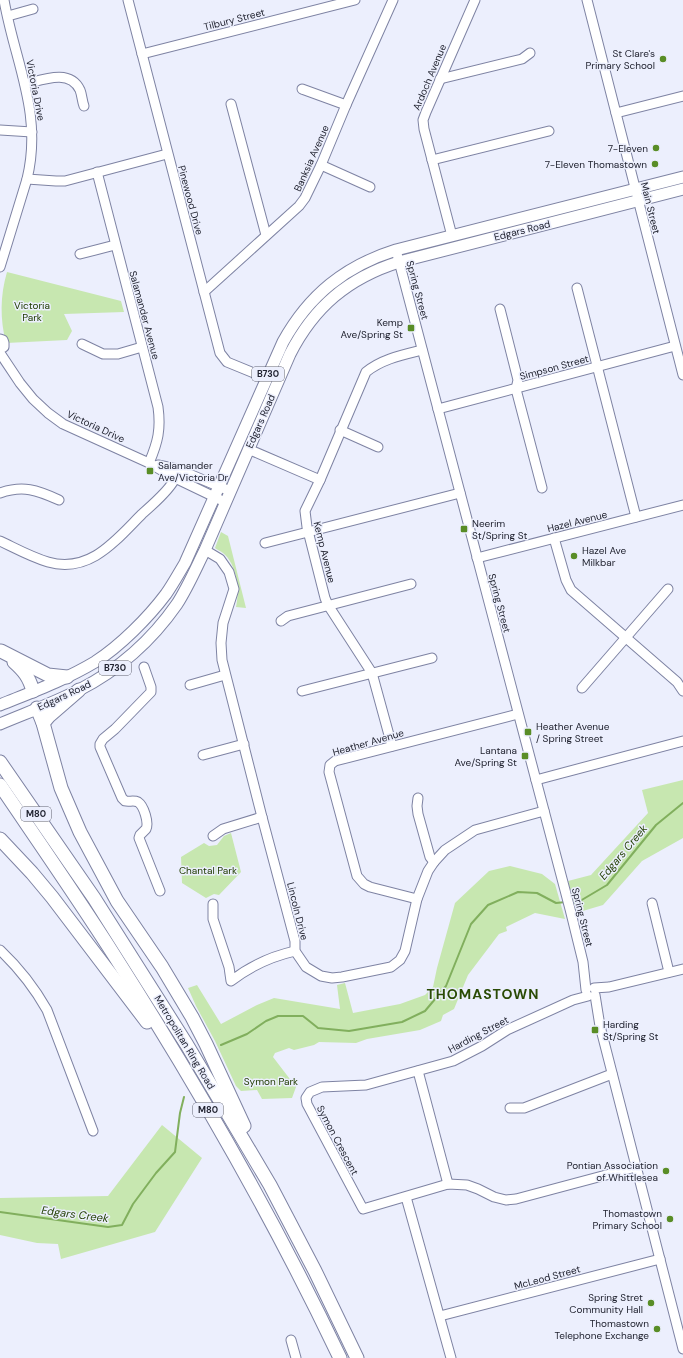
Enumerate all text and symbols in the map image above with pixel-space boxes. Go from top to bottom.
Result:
street label: Tilbury Street [202,6,266,33]
street label: Ardoch Avenue [410,42,449,112]
place label: St Clare's Primary School [585,47,655,72]
marker: St Clare's Primary School [658,54,668,64]
street label: Victoria Drive [23,58,48,122]
street label: Banksia Avenue [291,123,332,193]
place label: 7-Eleven [608,142,648,155]
marker: 7-Eleven [651,143,661,153]
place label: 7-Eleven Thomastown [545,158,647,171]
marker: 7-Eleven Thomastown [650,159,660,169]
street label: Pinewood Drive [175,164,206,237]
street label: Main Street [638,181,663,235]
street label: Edgars Road [493,217,552,244]
street label: Spring Street [403,259,432,321]
street label: Salamander Avenue [126,269,163,361]
park label: Victoria Park [14,299,50,324]
place label: Kemp Ave/Spring St [340,316,403,341]
marker: Kemp Ave/Spring St [406,323,416,333]
street label: Simpson Street [518,352,590,383]
road number: B730 [252,367,284,381]
street label: Edgars Road [243,392,278,450]
street label: Victoria Drive [65,407,127,446]
place label: Salamander Ave/Victoria Dr [158,459,229,484]
marker: Salamander Ave/Victoria Dr [145,466,155,476]
street label: Hazel Avenue [546,508,609,535]
place label: Neerim St/Spring St [472,517,528,542]
street label: Kemp Avenue [311,520,339,585]
marker: Neerim St/Spring St [459,524,469,534]
place label: Hazel Ave Milkbar [582,544,627,569]
marker: Hazel Ave Milkbar [569,551,579,561]
street label: Spring Street [485,572,514,634]
road number: B730 [99,661,131,675]
street label: Edgars Road [35,677,93,714]
place label: Heather Avenue / Spring Street [536,720,610,745]
street label: Heather Avenue [331,726,406,759]
marker: Heather Avenue / Spring Street [523,727,533,737]
place label: Lantana Ave/Spring St [454,744,517,769]
marker: Lantana Ave/Spring St [520,751,530,761]
road number: M80 [21,807,51,821]
water label: Edgars Creek [596,821,650,882]
park label: Chantal Park [179,864,237,877]
street label: Lincoln Drive [284,881,311,942]
street label: Spring Street [569,886,596,948]
district label: THOMASTOWN [426,985,540,1003]
street label: Metropolitan Ring Road [151,993,218,1092]
street label: Harding Street [446,1013,511,1056]
place label: Harding St/Spring St [603,1018,659,1043]
marker: Harding St/Spring St [590,1025,600,1035]
park label: Symon Park [244,1075,298,1088]
road number: M80 [193,1103,223,1117]
street label: Symon Crescent [314,1103,361,1177]
place label: Pontian Association of Whittlesea [567,1159,658,1184]
marker: Pontian Association of Whittlesea [661,1166,671,1176]
water label: Edgars Creek [41,1203,110,1225]
place label: Thomastown Primary School [592,1207,662,1232]
marker: Thomastown Primary School [665,1214,675,1224]
street label: McLeod Street [513,1262,582,1293]
place label: Spring Stret Community Hall [569,1291,643,1316]
marker: Spring Stret Community Hall [646,1298,656,1308]
place label: Thomastown Telephone Exchange [555,1317,649,1342]
marker: Thomastown Telephone Exchange [652,1324,662,1334]

